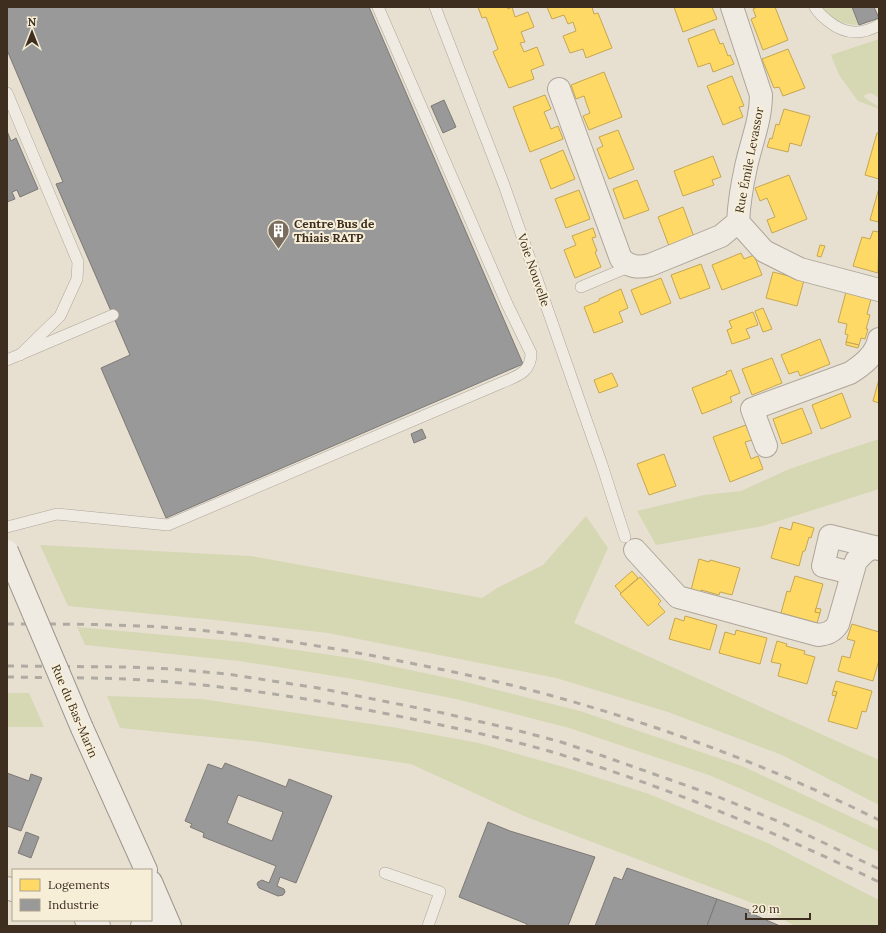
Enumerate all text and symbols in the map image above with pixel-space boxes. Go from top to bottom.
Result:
north arrow [12,12,52,52]
text: N [28,15,37,29]
street label: Rue Émile Levassor [731,105,767,214]
place label: Centre Bus de Thiais RATP [294,216,375,245]
building icon: Centre Bus de Thiais RATP [266,217,292,250]
street label: Voie Nouvelle [514,231,554,309]
street label: Rue du Bas-Marin [49,662,101,760]
legend [12,869,152,921]
text: Logements [48,877,110,892]
scale bar [746,895,810,921]
text: Industrie [48,897,99,912]
text: 20 m [752,901,780,916]

